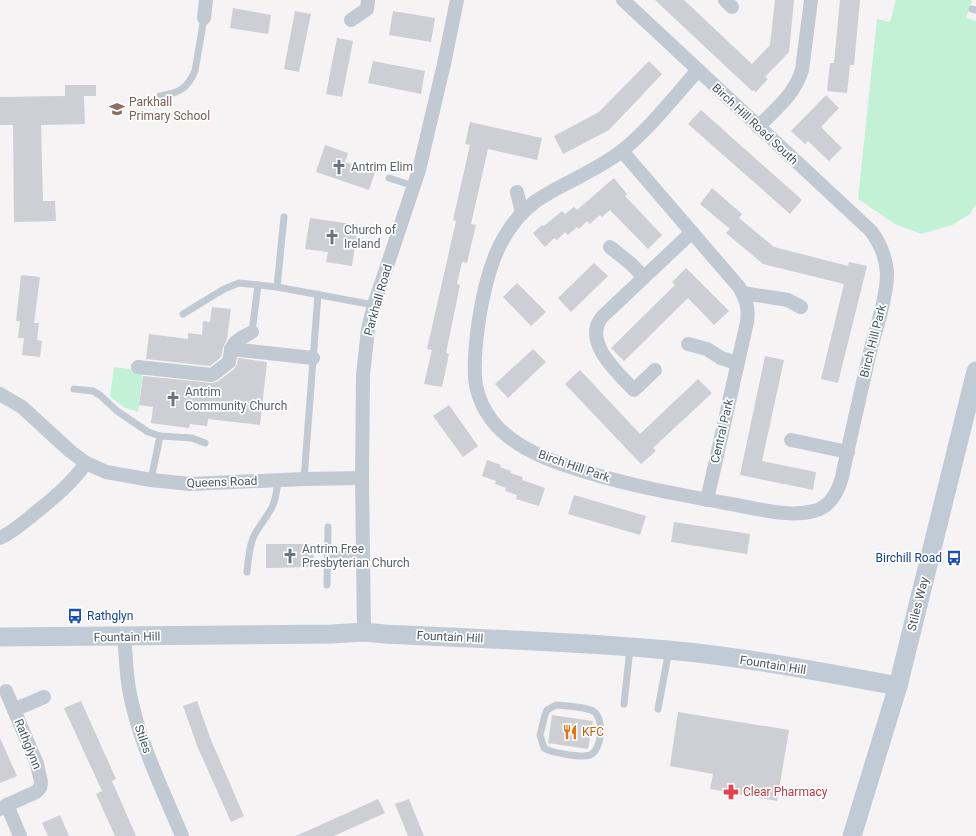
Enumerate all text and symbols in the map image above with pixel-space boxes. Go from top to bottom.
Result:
street label: Birch Hill Road South [709,81,801,167]
place label: Parkhall Primary School [129,95,210,123]
school or university icon: Parkhall Primary School [108,100,126,118]
church icon: Antrim Elim [330,158,348,176]
place label: Antrim Elim [351,160,413,174]
place label: Church of Ireland [344,223,397,251]
church icon: Church of Ireland [323,228,341,246]
street label: Parkhall Road [361,263,395,337]
street label: Birch Hill Park [857,302,889,379]
place label: Antrim Community Church [185,385,287,413]
church icon: Antrim Community Church [164,390,182,408]
street label: Central Park [708,397,736,464]
street label: Birch Hill Park [536,447,612,485]
street label: Queens Road [186,474,258,490]
place label: Antrim Free Presbyterian Church [302,542,410,570]
church icon: Antrim Free Presbyterian Church [281,547,299,565]
bus stop icon: Birchill Road [945,549,963,567]
place label: Birchill Road [875,551,942,565]
street label: Stiles Way [905,575,932,632]
bus stop icon: Rathglyn [66,607,84,625]
place label: Rathglyn [87,609,133,623]
street label: Fountain Hill [416,628,484,646]
street label: Fountain Hill [93,629,161,645]
street label: Fountain Hill [739,653,807,677]
street label: Rathglynn [12,717,44,771]
street label: Stiles [132,723,154,755]
restaurant icon: KFC [561,723,579,741]
place label: KFC [582,725,604,739]
pharmacy icon: Clear Pharmacy [722,783,740,801]
place label: Clear Pharmacy [743,785,828,799]

